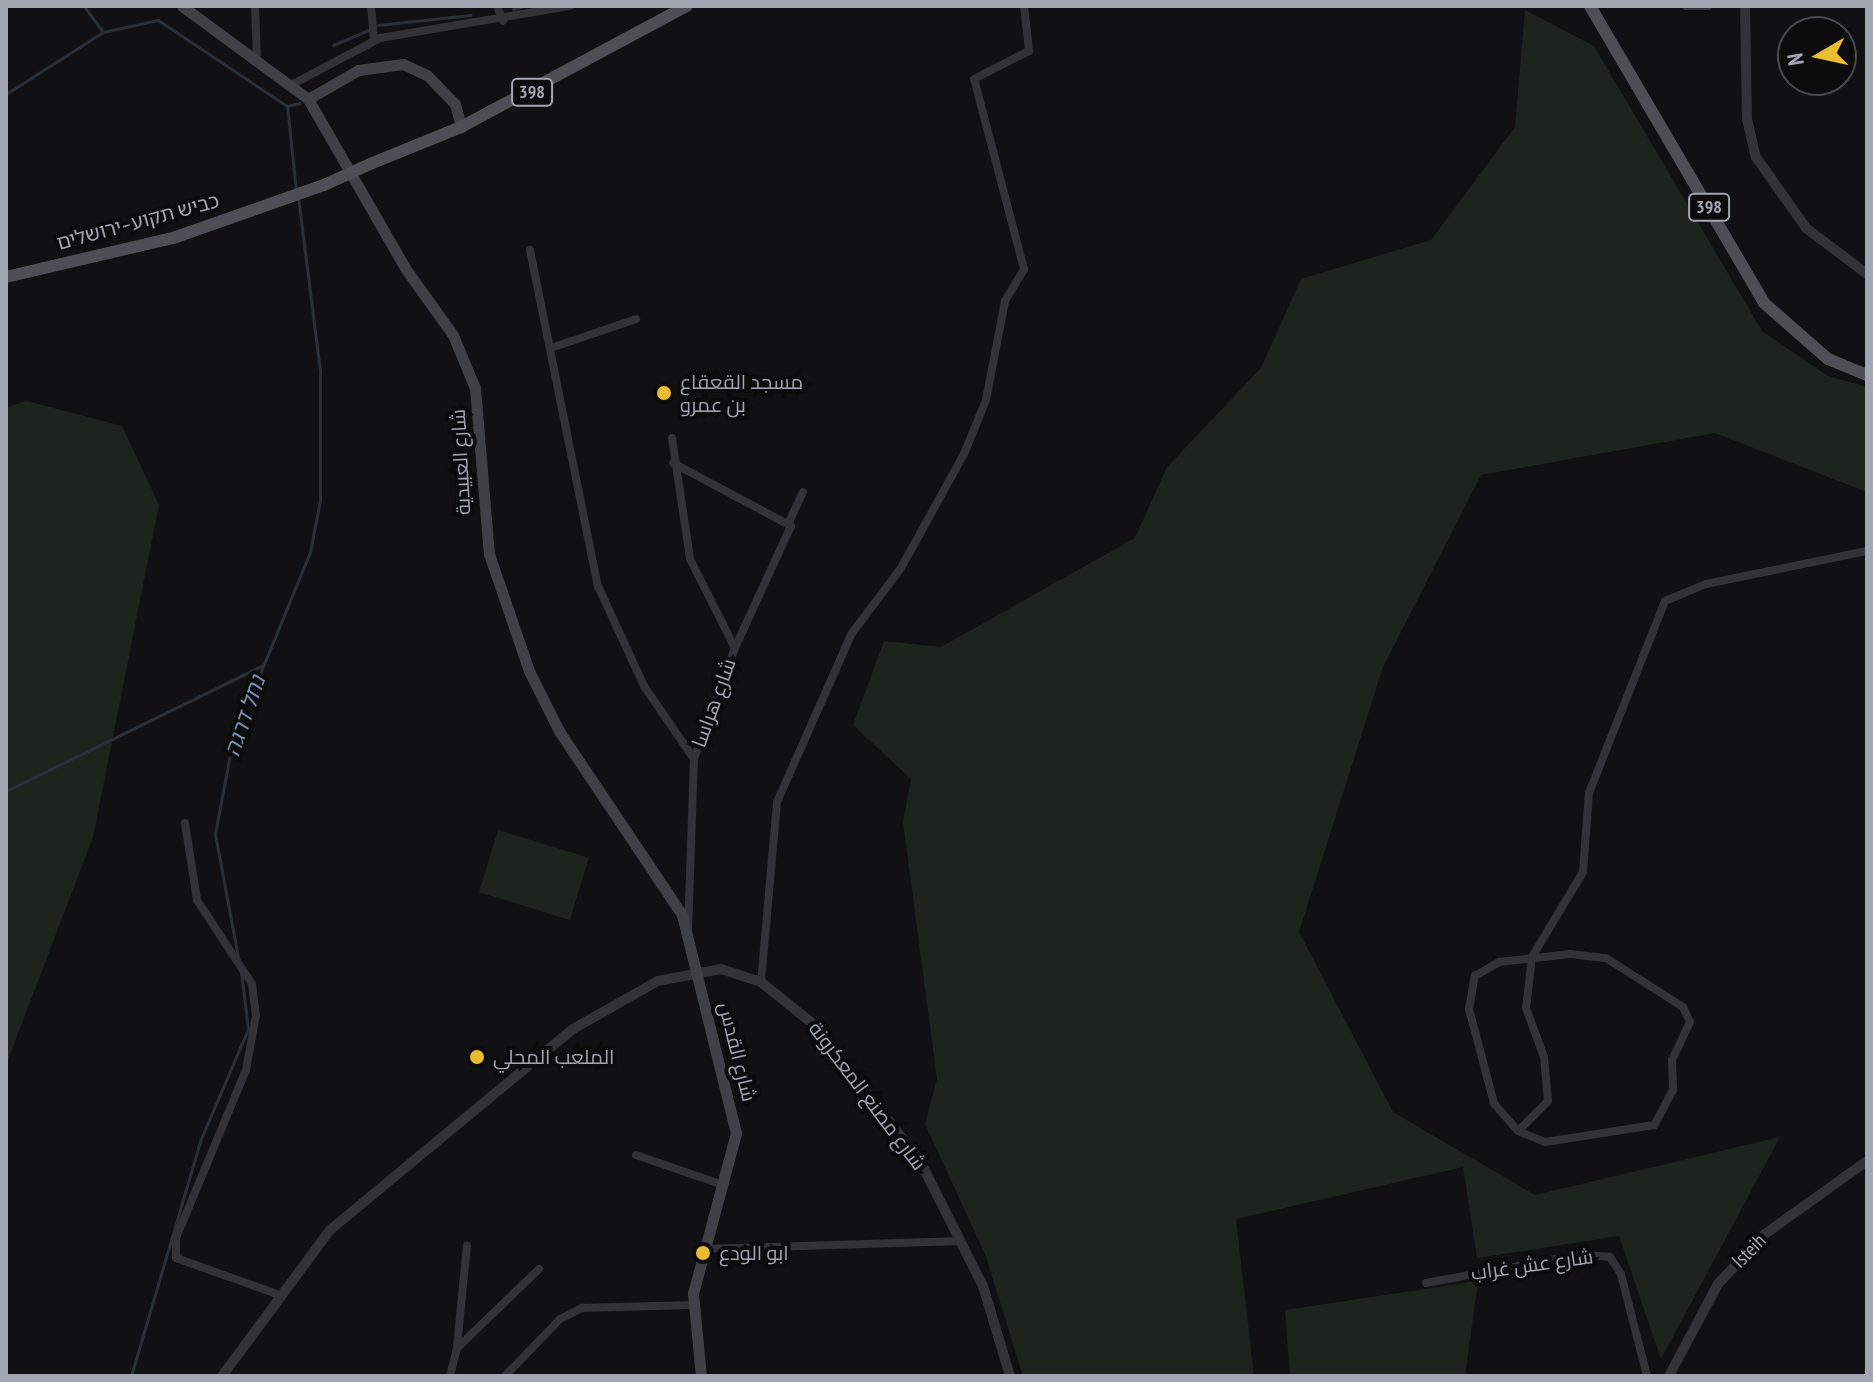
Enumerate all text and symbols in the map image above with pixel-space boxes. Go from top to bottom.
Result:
north arrow [1777,16,1857,96]
text: N [1781,51,1810,68]
road number: 398 [510,78,554,106]
street label: כביש תקוע–ירושלים [54,189,222,255]
road number: 398 [1687,193,1731,221]
place label: مسجد القعقاع بن عمرو [680,370,803,417]
marker: مسجد القعقاع بن عمرو [655,384,673,402]
street label: شارع العبيدية [446,408,476,516]
street label: شارع هراسا [687,655,741,751]
water label: נחל דרגה [219,672,271,760]
street label: شارع القدس [713,1000,761,1104]
street label: شارع مصنع المعكرونة [803,1017,931,1175]
place label: الملعب المحلي [493,1045,614,1069]
marker: الملعب المحلي [468,1048,486,1066]
street label: Isteih [1727,1229,1771,1273]
place label: ابو الودع [719,1241,789,1265]
marker: ابو الودع [694,1244,712,1262]
street label: شارع عش غراب [1469,1245,1595,1285]

